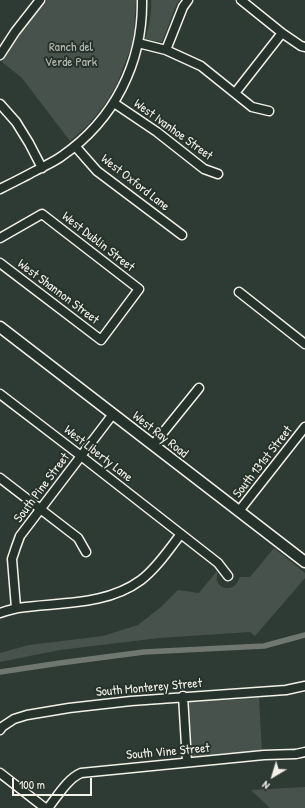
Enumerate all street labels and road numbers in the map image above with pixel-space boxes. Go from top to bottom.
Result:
street label: West Ivanhoe Street [130,96,216,164]
street label: West Oxford Lane [98,151,172,215]
street label: West Dublin Street [59,209,137,275]
street label: West Shannon Street [14,256,102,328]
street label: West Ray Road [129,408,191,462]
street label: West Liberty Lane [61,422,135,486]
street label: South 131st Street [230,423,296,501]
street label: South Pine Street [11,450,73,526]
street label: South Monterey Street [95,676,203,700]
street label: South Vine Street [126,741,210,763]

